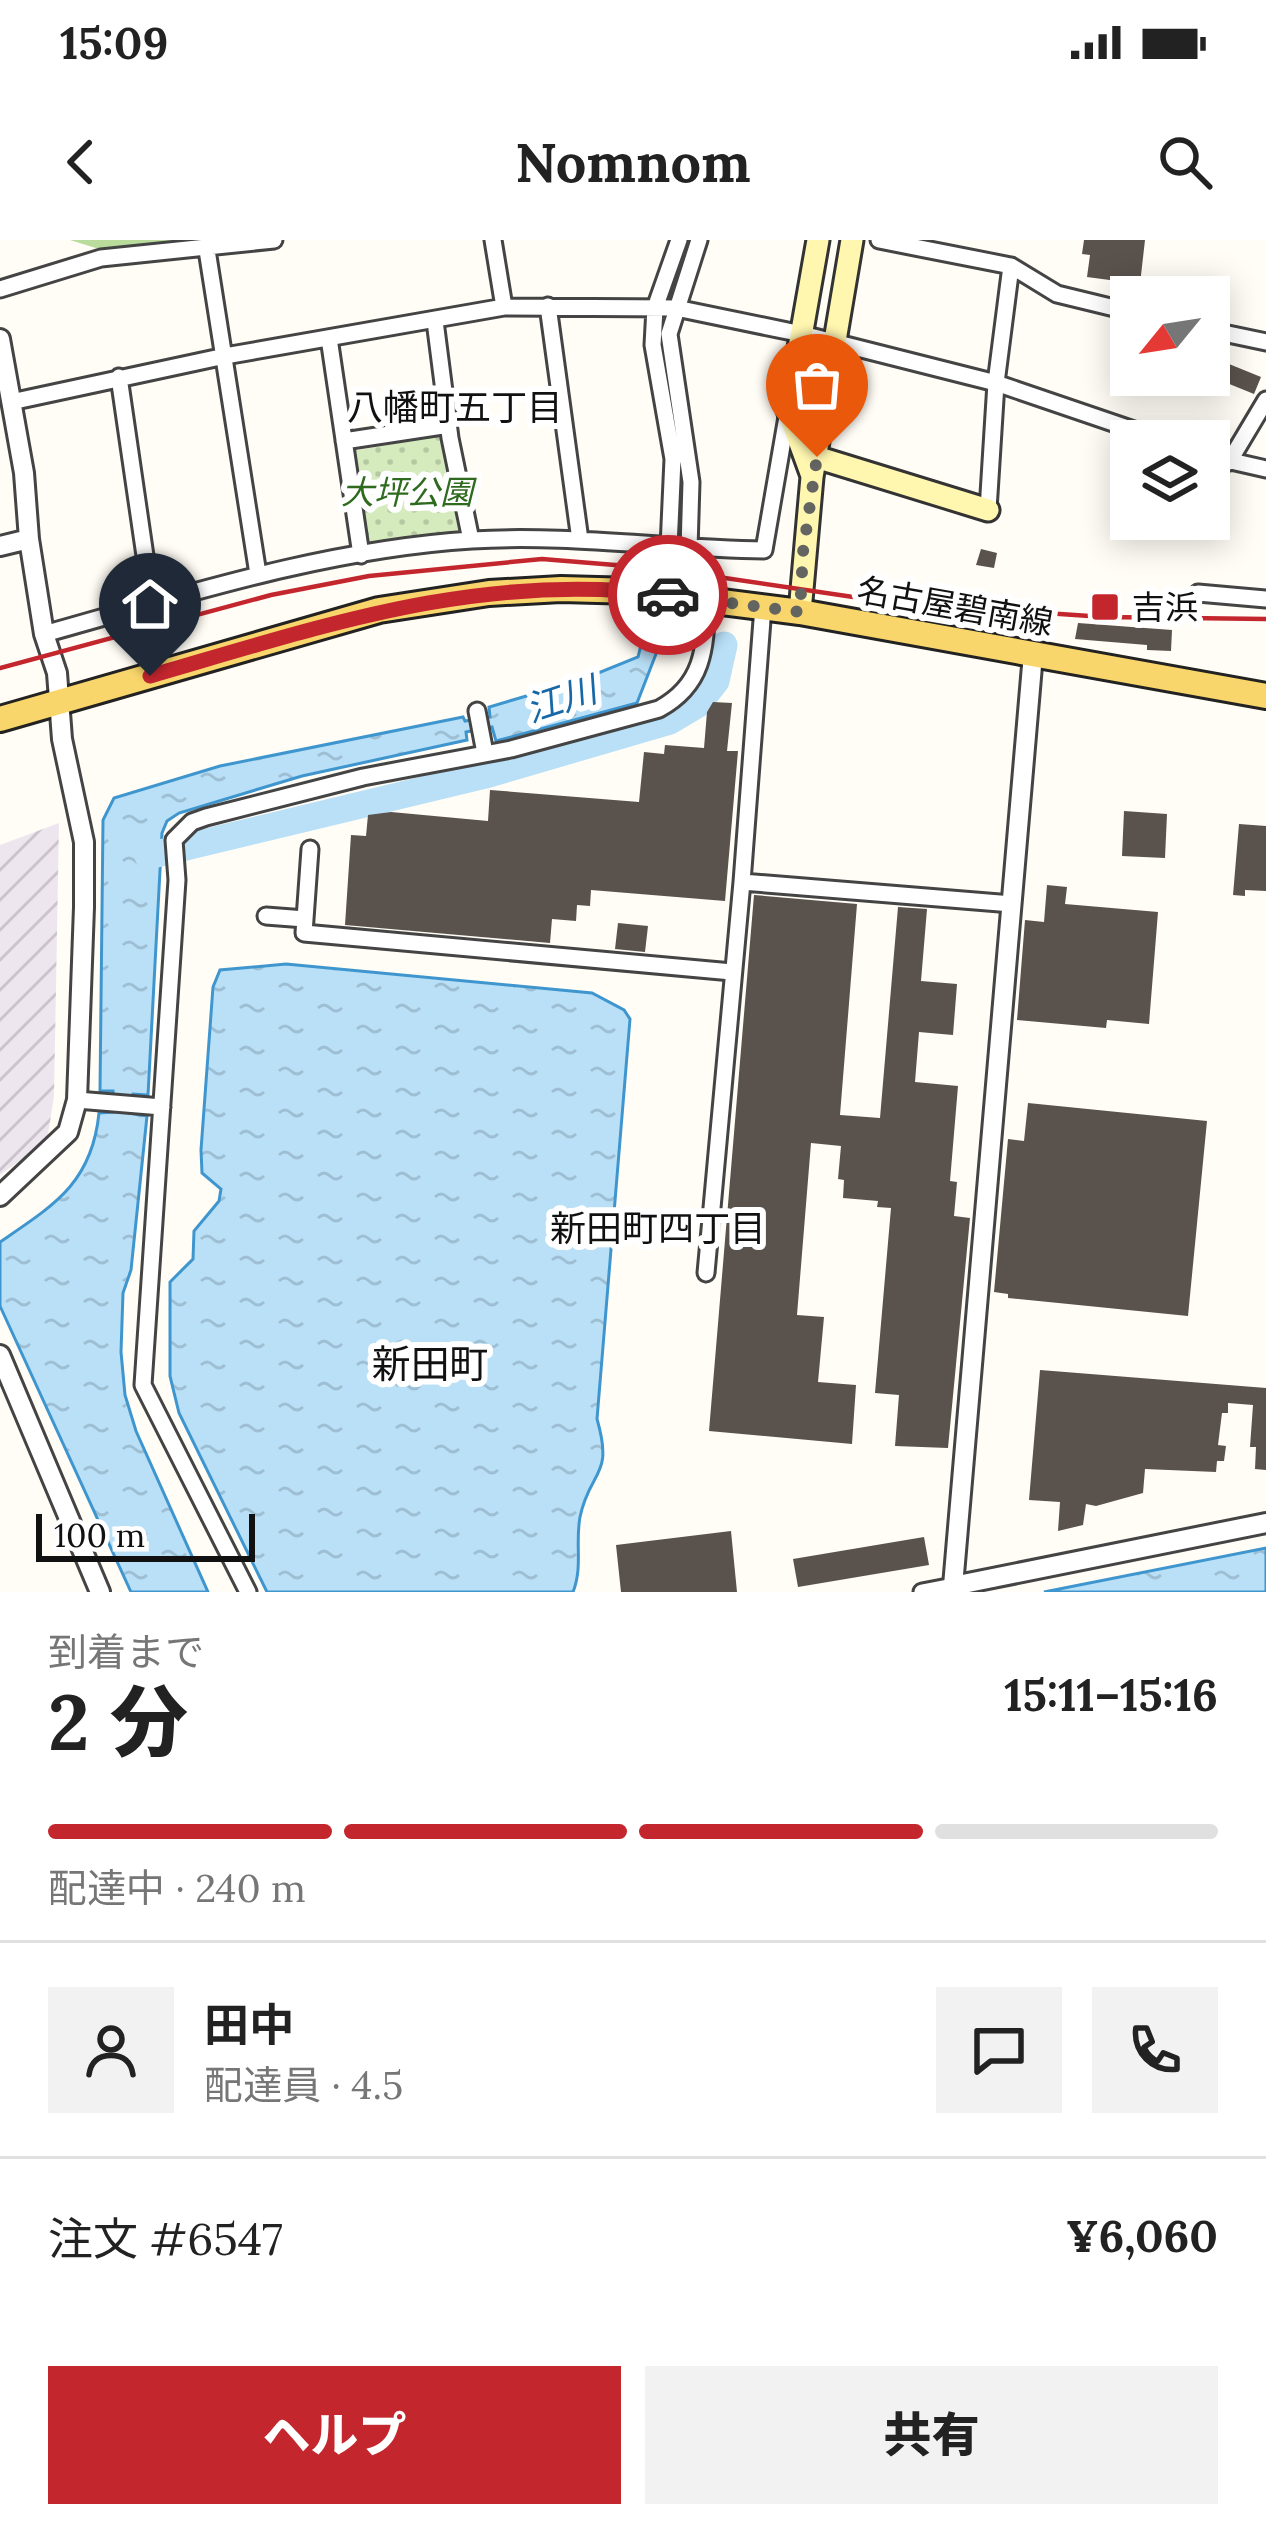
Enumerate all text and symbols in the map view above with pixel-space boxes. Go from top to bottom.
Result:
text: 15:09 [60,14,168,71]
text: Nomnom [515,128,751,197]
icon: back [48,129,114,195]
icon: search [1152,129,1218,195]
north arrow [1110,276,1230,396]
map controls [1110,276,1230,540]
pin [766,334,868,457]
icon: bag [784,352,850,418]
district label: 八幡町五丁目 [347,384,563,430]
button: layers [1110,420,1230,540]
park label: 大坪公園 [341,471,477,513]
courier [608,535,728,655]
pin [99,553,201,676]
icon: car [635,562,701,628]
street label: 名古屋碧南線 [854,568,1056,644]
icon: home [117,571,183,637]
place label: 吉浜 [1132,586,1198,628]
marker: 吉浜 [1089,591,1121,623]
water label: 江川 [520,665,606,732]
district label: 新田町四丁目 [550,1205,766,1251]
district label: 新田町 [371,1339,489,1389]
scale bar [36,1508,255,1561]
text: 100 m [54,1514,145,1556]
text: 到着まで [48,1627,204,1677]
text: 15:11–15:16 [1004,1666,1218,1723]
text: 2 分 [48,1672,188,1771]
text: 配達中 · 240 m [48,1863,306,1913]
button: person [48,1987,174,2113]
button: chat [936,1987,1062,2113]
button: phone [1092,1987,1218,2113]
text: 田中 [204,1996,294,2053]
text: 配達員 · 4.5 [204,2060,403,2110]
text: ¥6,060 [1066,2207,1218,2264]
text: 注文 #6547 [48,2210,283,2267]
button: ヘルプ [48,2366,621,2504]
button: 共有 [645,2366,1218,2504]

